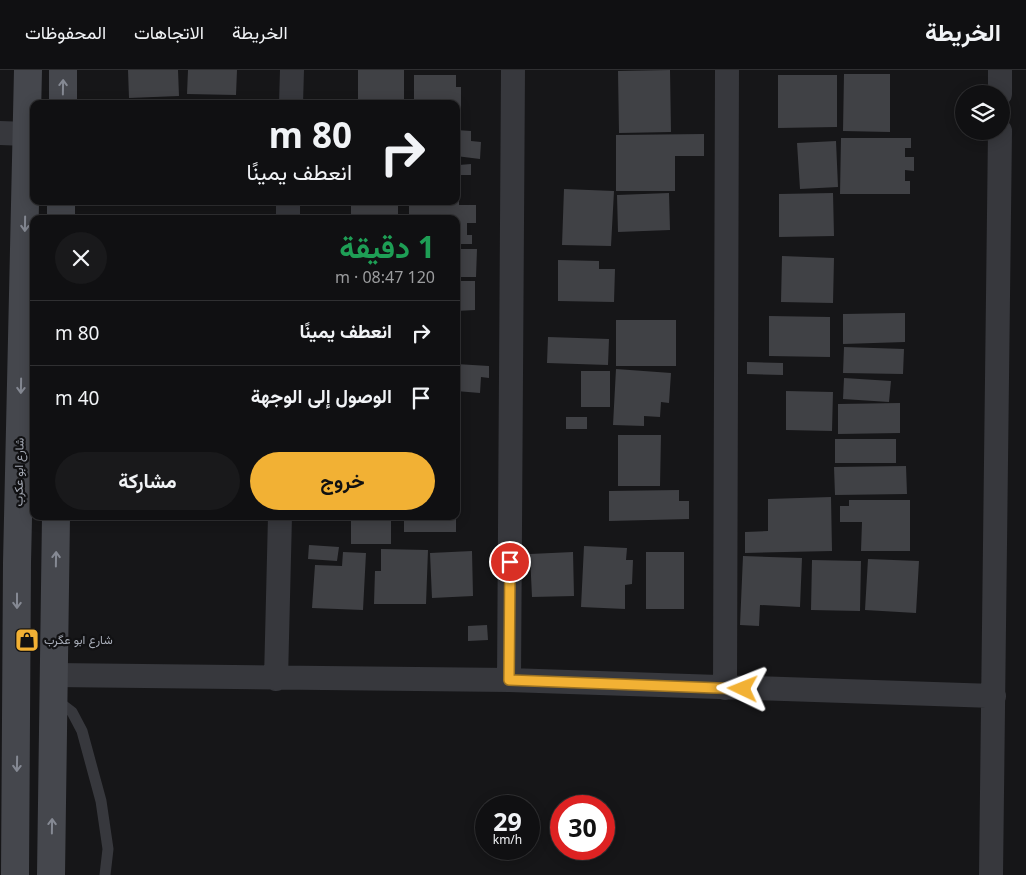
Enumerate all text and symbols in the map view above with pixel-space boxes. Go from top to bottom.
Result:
text: الخريطة [925,15,1001,48]
text: المحفوظات [25,20,106,44]
text: الاتجاهات [134,20,204,44]
text: الخريطة [232,20,288,44]
one-way arrow [58,79,68,96]
map controls [955,85,1010,140]
button: layers [955,85,1010,140]
text: 80 m [269,111,352,158]
icon: right [370,120,435,185]
text: انعطف يمينًا [246,156,352,186]
one-way arrow [20,215,30,231]
text: 1 دقيقة [339,226,435,267]
button: close [55,232,107,284]
text: 120 m · 08:47 [335,266,435,288]
text: انعطف يمينًا [299,318,392,344]
icon: right [407,319,435,347]
text: 80 m [55,320,99,346]
one-way arrow [16,378,26,394]
text: الوصول إلى الوجهة [251,383,392,409]
icon: arrive [407,384,435,412]
text: 40 m [55,385,99,411]
street label: شارع ابو عكرب [9,438,29,506]
button: مشاركة [55,452,240,510]
button: خروج [250,452,435,510]
pin [489,541,531,583]
icon: arrive [496,548,524,576]
one-way arrow [51,551,61,568]
one-way arrow [12,592,22,609]
shop icon: شارع ابو عگرب [14,627,40,653]
place label: شارع ابو عگرب [44,631,113,649]
position arrow [716,662,768,714]
one-way arrow [12,755,21,771]
speed limit sign: 30 [550,795,615,860]
text: 29 [493,804,522,838]
one-way arrow [47,819,57,835]
text: km/h [493,831,522,848]

